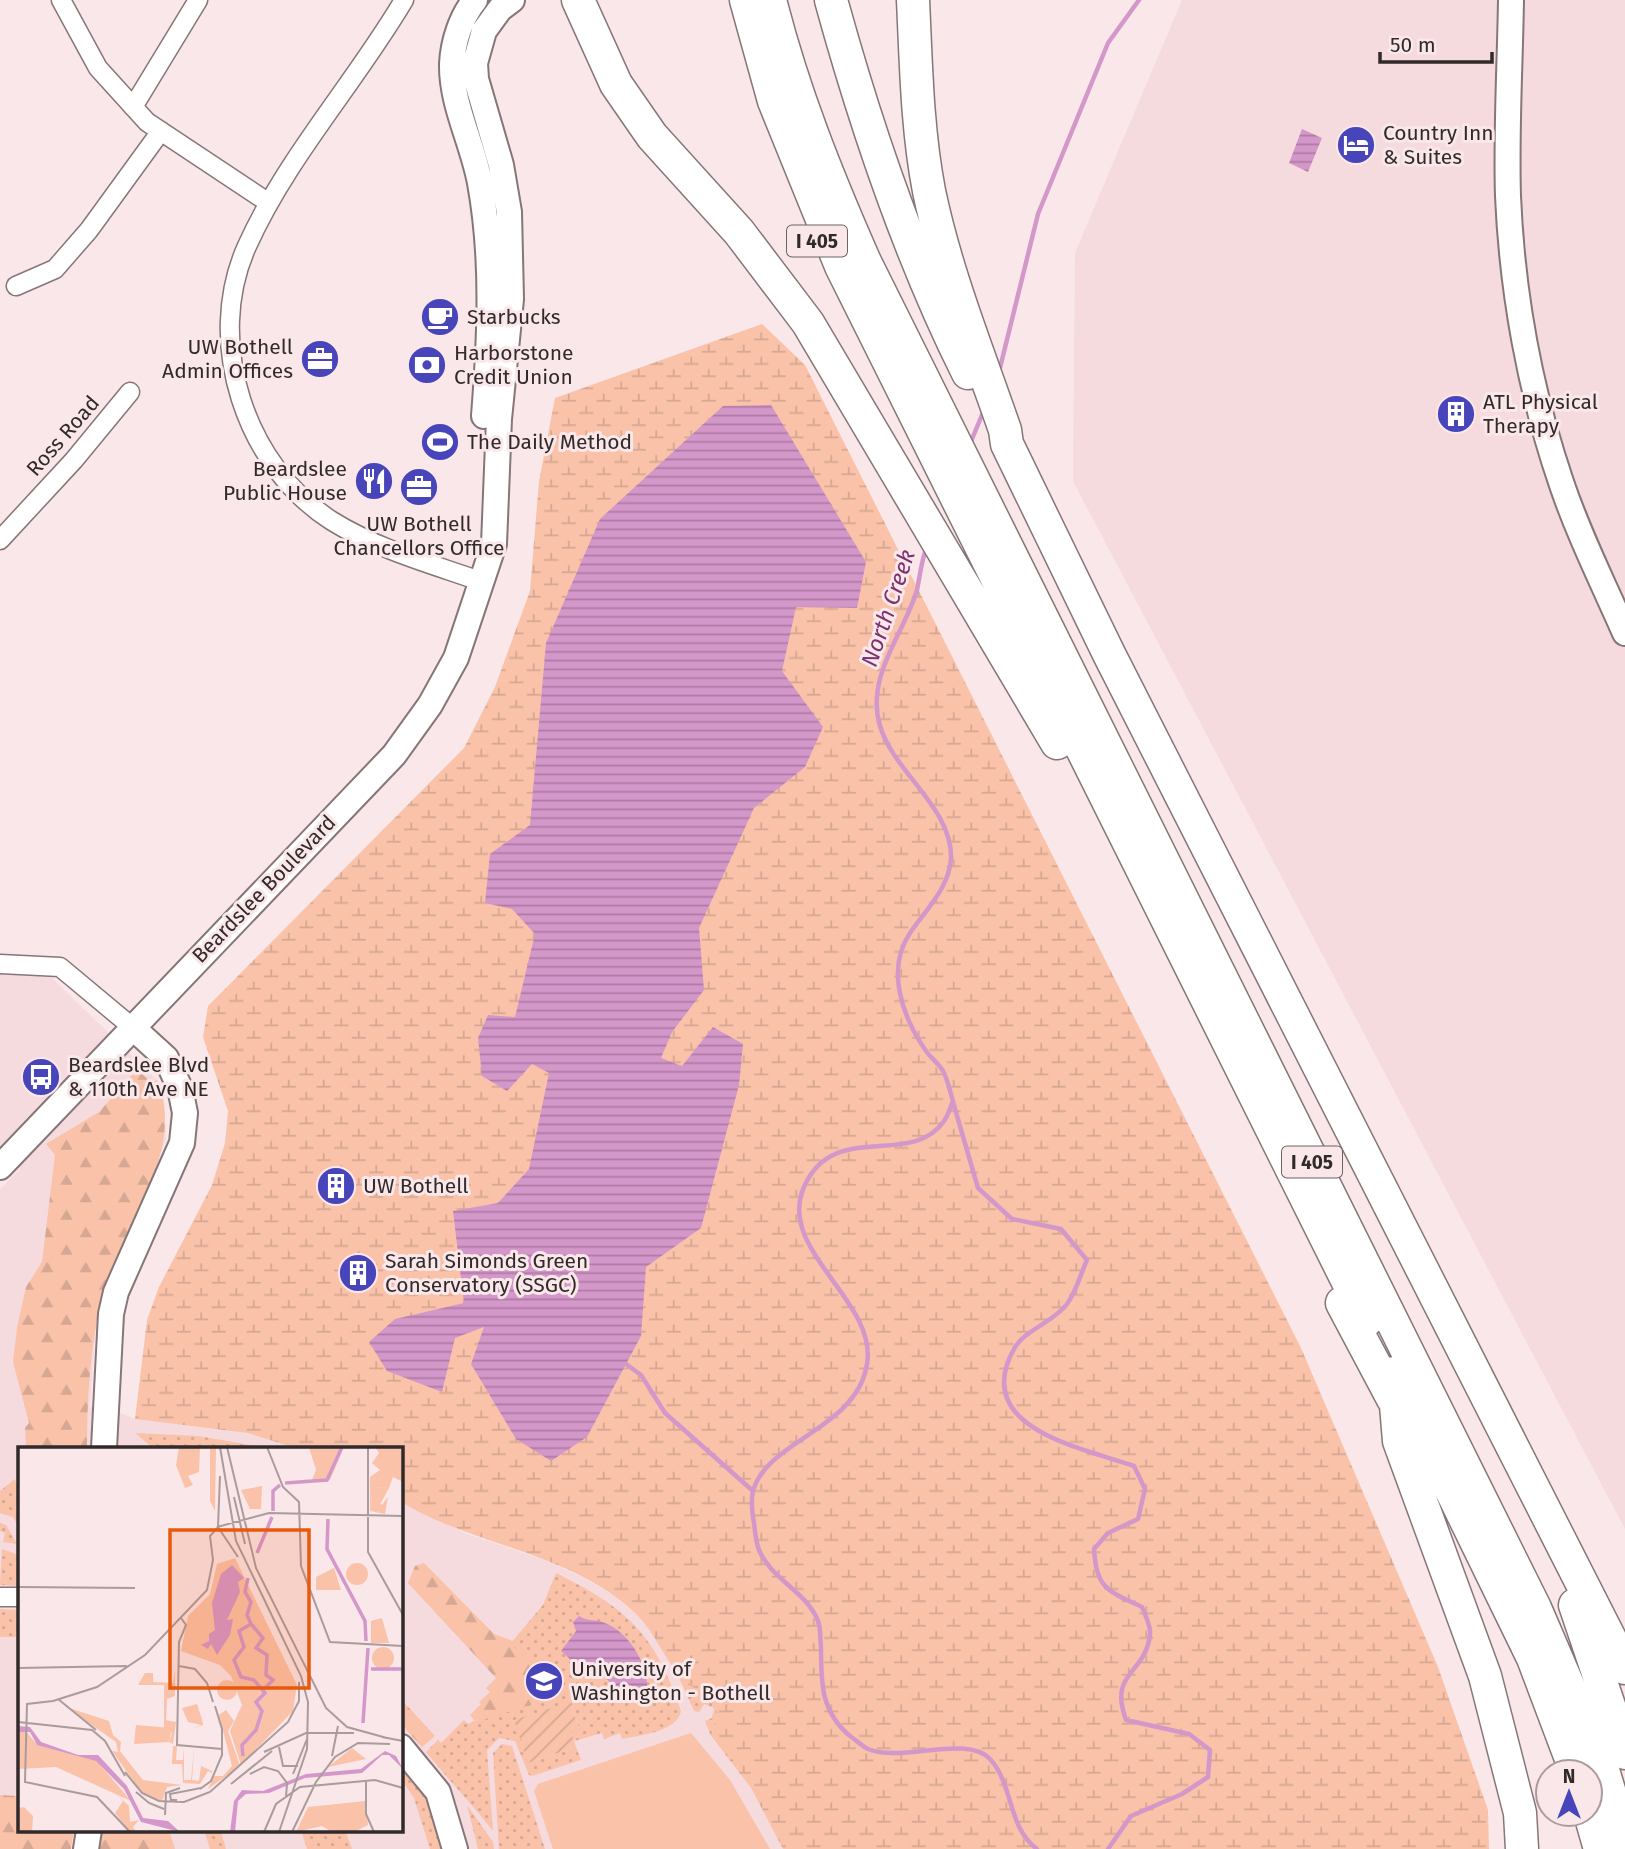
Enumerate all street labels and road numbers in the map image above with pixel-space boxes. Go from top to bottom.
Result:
road number: I 405 [787,226,847,256]
street label: Ross Road [21,390,105,482]
street label: Beardslee Boulevard [187,810,341,968]
road number: I 405 [1282,1146,1342,1178]

